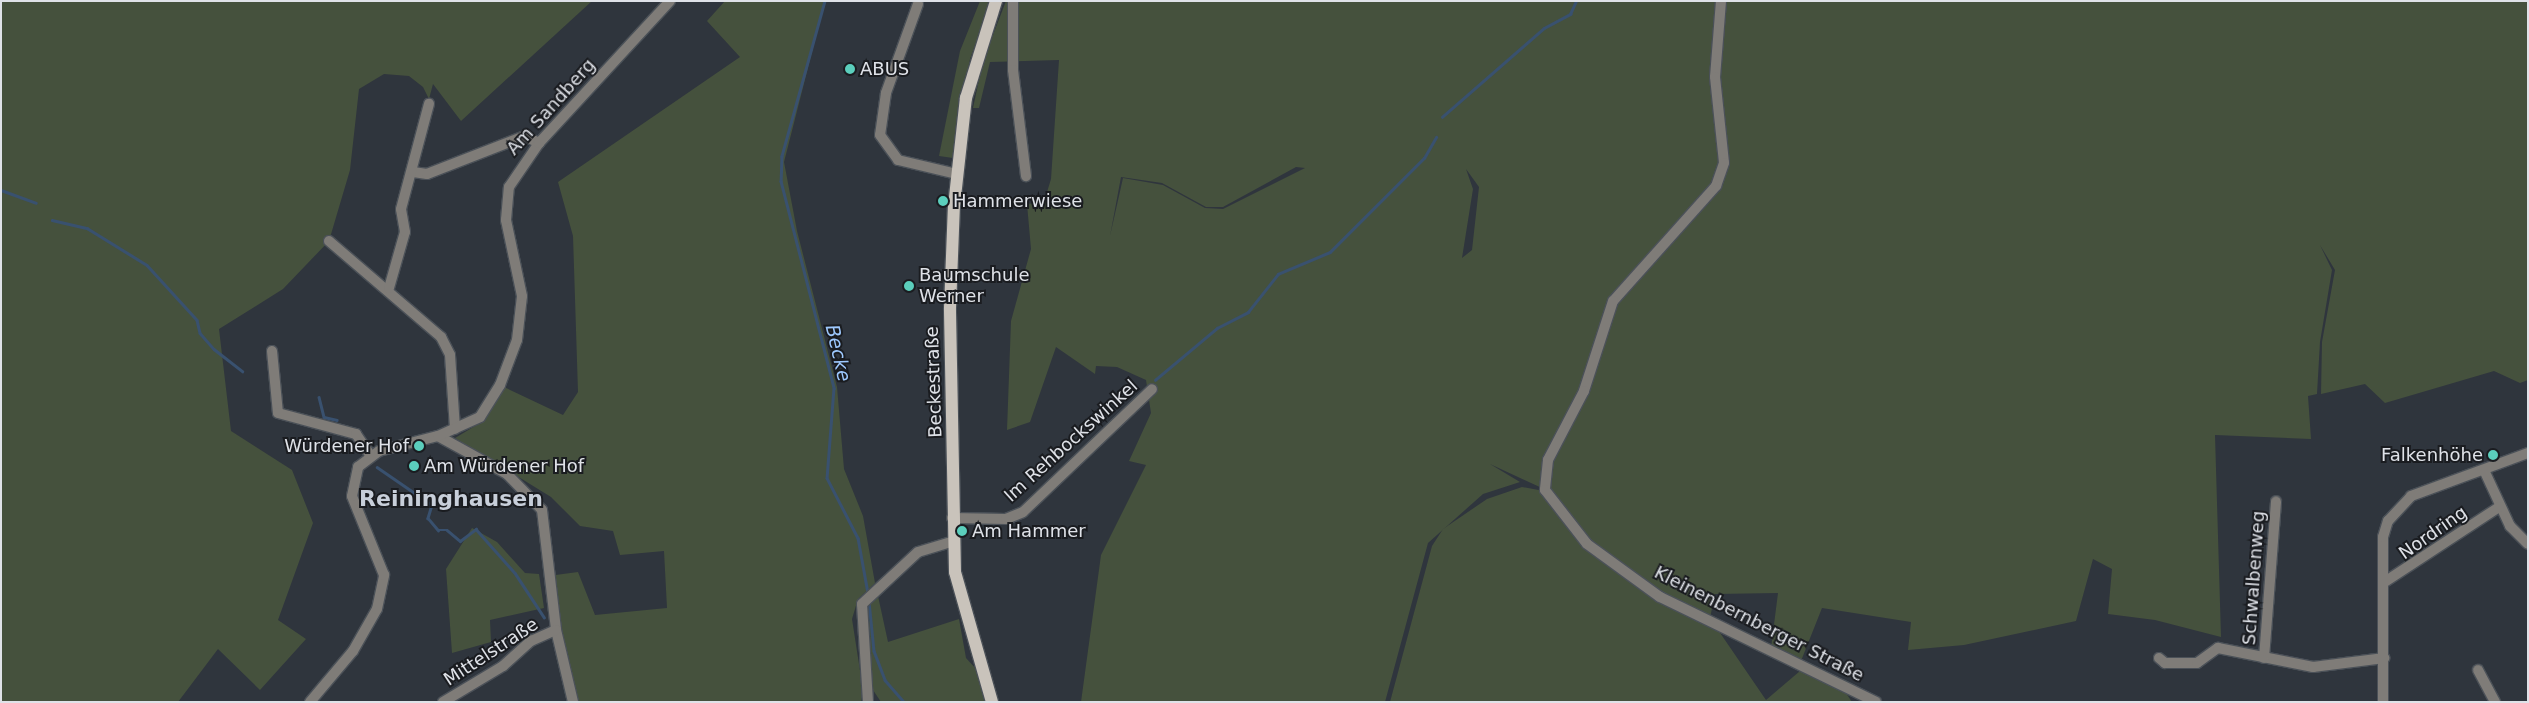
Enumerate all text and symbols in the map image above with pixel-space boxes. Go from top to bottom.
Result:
street label: Am Sandberg [502,54,600,160]
place label: ABUS [860,58,909,80]
marker: ABUS [844,63,856,75]
place label: Hammerwiese [953,190,1082,212]
marker: Hammerwiese [937,195,949,207]
place label: Baumschule Werner [919,265,1029,308]
marker: Baumschule Werner [903,280,915,292]
water label: Becke [820,322,856,384]
street label: Beckestraße [921,326,947,438]
street label: Im Rehbockswinkel [1000,375,1142,507]
place label: Würdener Hof [284,435,409,457]
marker: Würdener Hof [413,440,425,452]
place label: Falkenhöhe [2381,444,2483,466]
marker: Falkenhöhe [2487,449,2499,461]
place label: Am Würdener Hof [424,455,584,477]
marker: Am Würdener Hof [408,460,420,472]
district label: Reininghausen [359,486,543,512]
street label: Nordring [2395,502,2471,564]
street label: Schwalbenweg [2239,510,2269,646]
place label: Am Hammer [972,520,1086,542]
marker: Am Hammer [956,525,968,537]
street label: Kleinenbernberger Straße [1651,562,1867,686]
street label: Mittelstraße [440,614,542,690]

